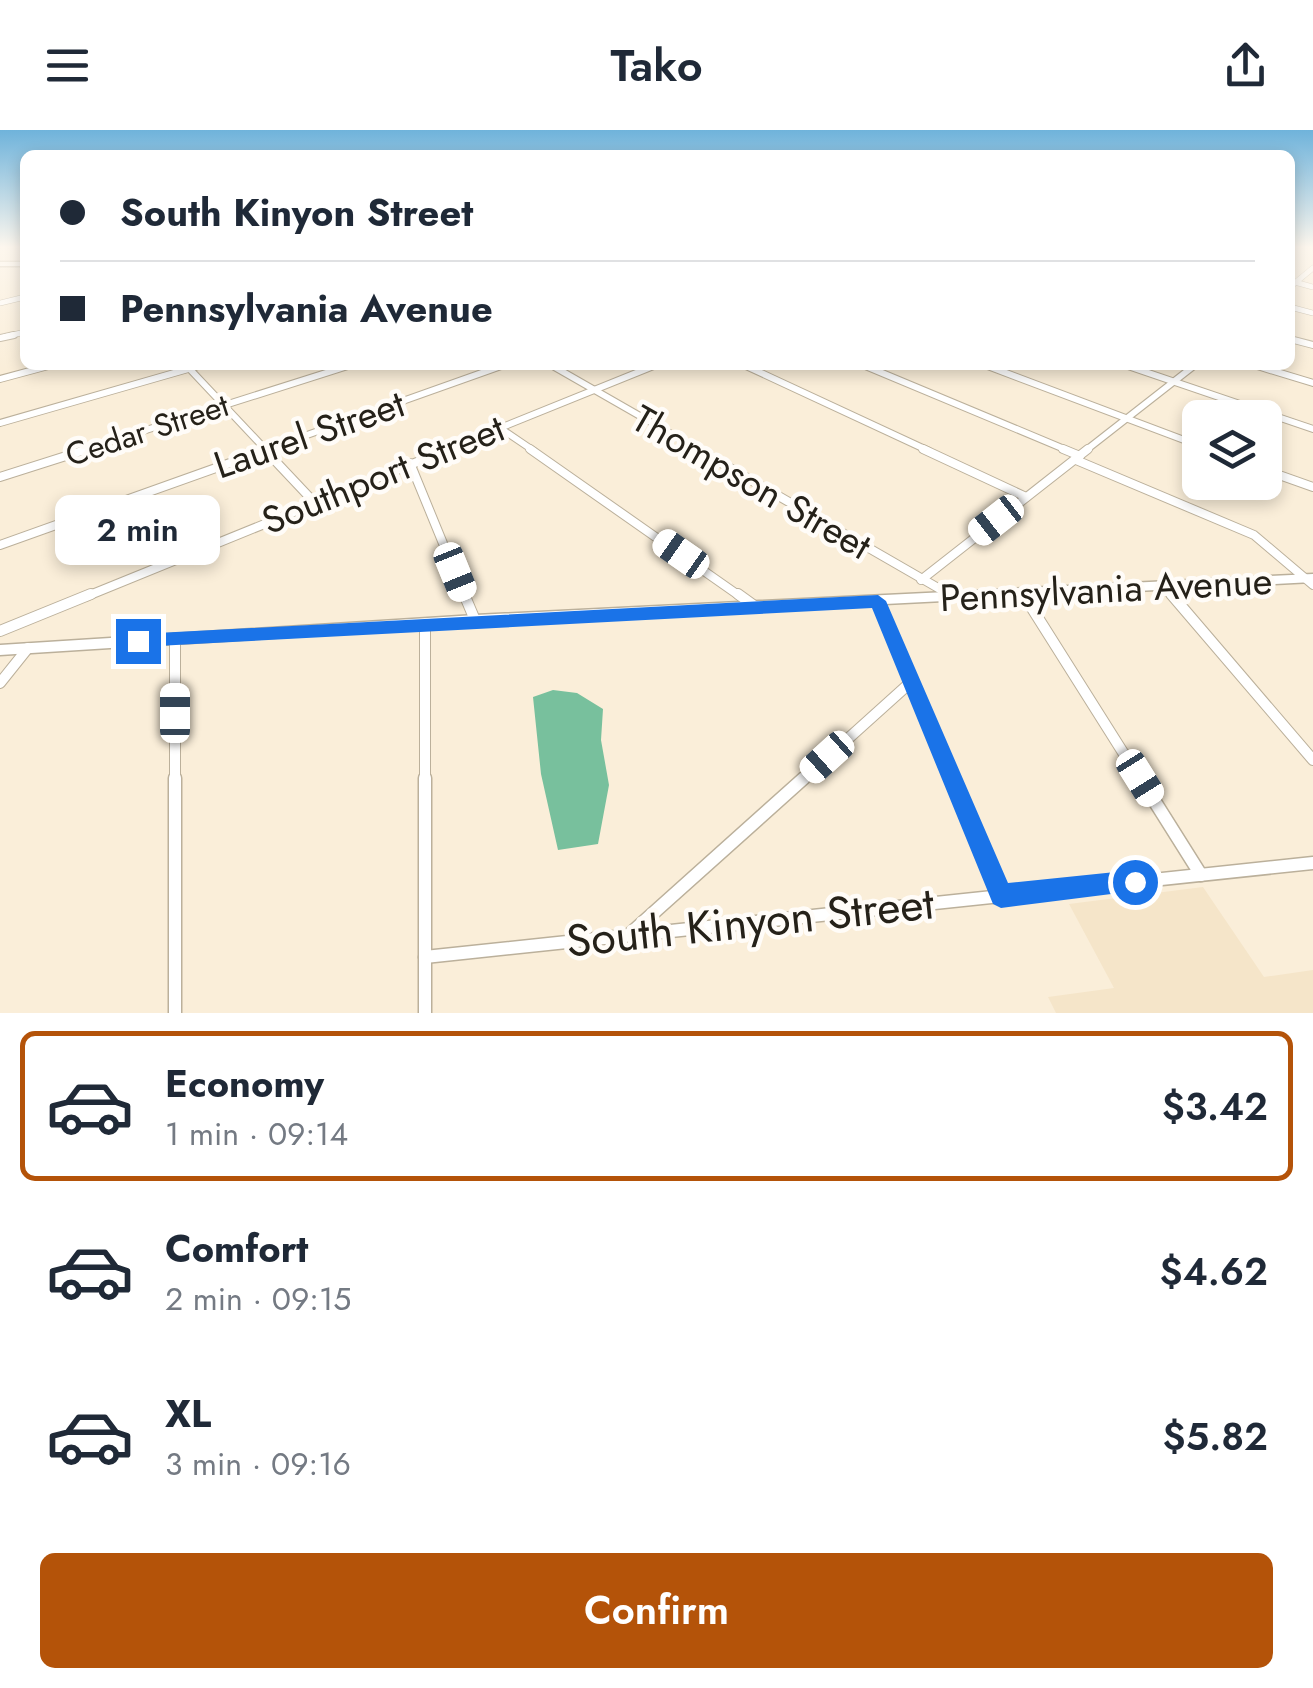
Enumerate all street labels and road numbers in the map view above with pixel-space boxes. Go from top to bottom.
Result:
street label: Laurel Street [206,376,412,492]
street label: Cedar Street [60,382,235,478]
street label: Thompson Street [622,391,882,573]
street label: Southport Street [253,400,513,548]
street label: Pennsylvania Avenue [938,553,1274,625]
street label: South Kinyon Street [563,870,937,974]

